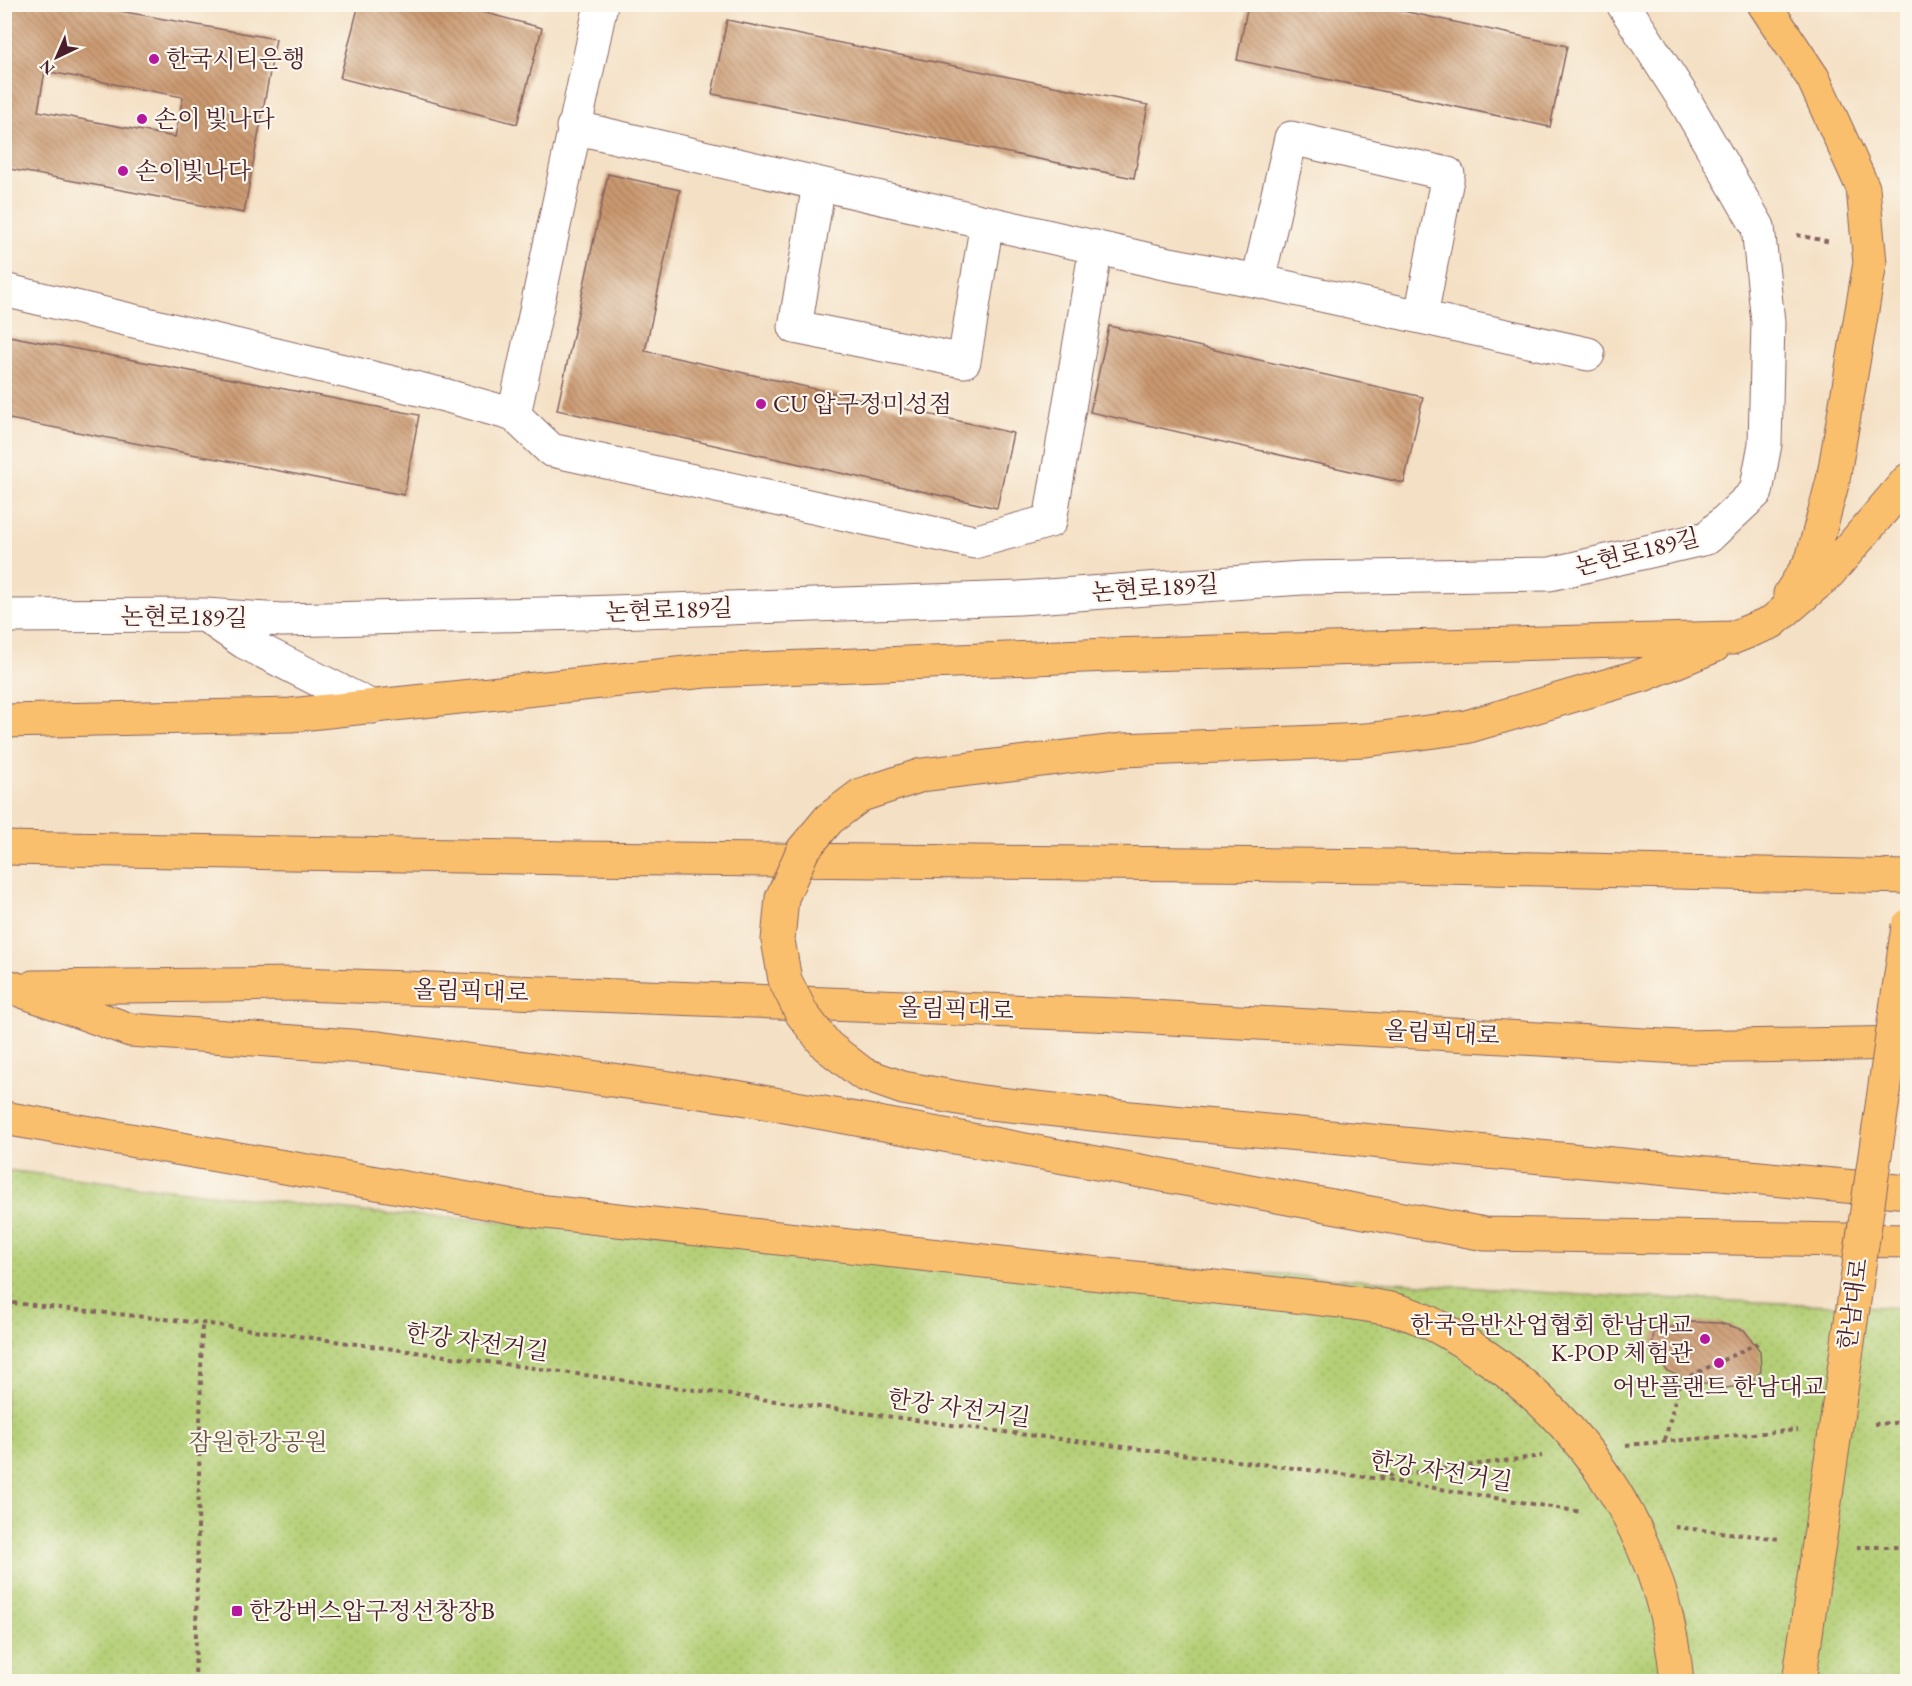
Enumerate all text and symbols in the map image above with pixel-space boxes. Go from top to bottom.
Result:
north arrow [27,27,87,87]
place label: 한국시티은행 [166,43,305,74]
marker: 한국시티은행 [147,52,161,66]
text: N [35,55,59,79]
place label: 손이 빛나다 [154,103,276,134]
marker: 손이 빛나다 [135,112,149,126]
place label: 손이빛나다 [135,155,252,186]
marker: 손이빛나다 [116,164,130,178]
place label: CU 압구정미성점 [773,388,952,419]
marker: CU 압구정미성점 [754,397,768,411]
street label: 논현로189길 [1571,521,1702,582]
street label: 논현로189길 [1090,568,1220,607]
street label: 논현로189길 [605,592,733,627]
street label: 논현로189길 [120,600,248,633]
street label: 올림픽대로 [413,973,529,1008]
street label: 올림픽대로 [898,991,1014,1026]
street label: 올림픽대로 [1383,1014,1501,1051]
street label: 한남대로 [1831,1256,1874,1352]
place label: 한국음반산업협회 한남대교 K-POP 체험관 [1410,1309,1693,1368]
street label: 한강 자전거길 [404,1316,550,1367]
marker: 한국음반산업협회 한남대교 K-POP 체험관 [1698,1332,1712,1346]
marker: 어반플랜트 한남대교 [1712,1356,1726,1370]
place label: 어반플랜트 한남대교 [1612,1371,1826,1402]
street label: 한강 자전거길 [886,1382,1032,1433]
park label: 잠원한강공원 [188,1426,328,1457]
street label: 한강 자전거길 [1368,1444,1515,1497]
place label: 한강버스압구정선창장B [249,1595,495,1626]
marker: 한강버스압구정선창장B [230,1604,244,1618]

